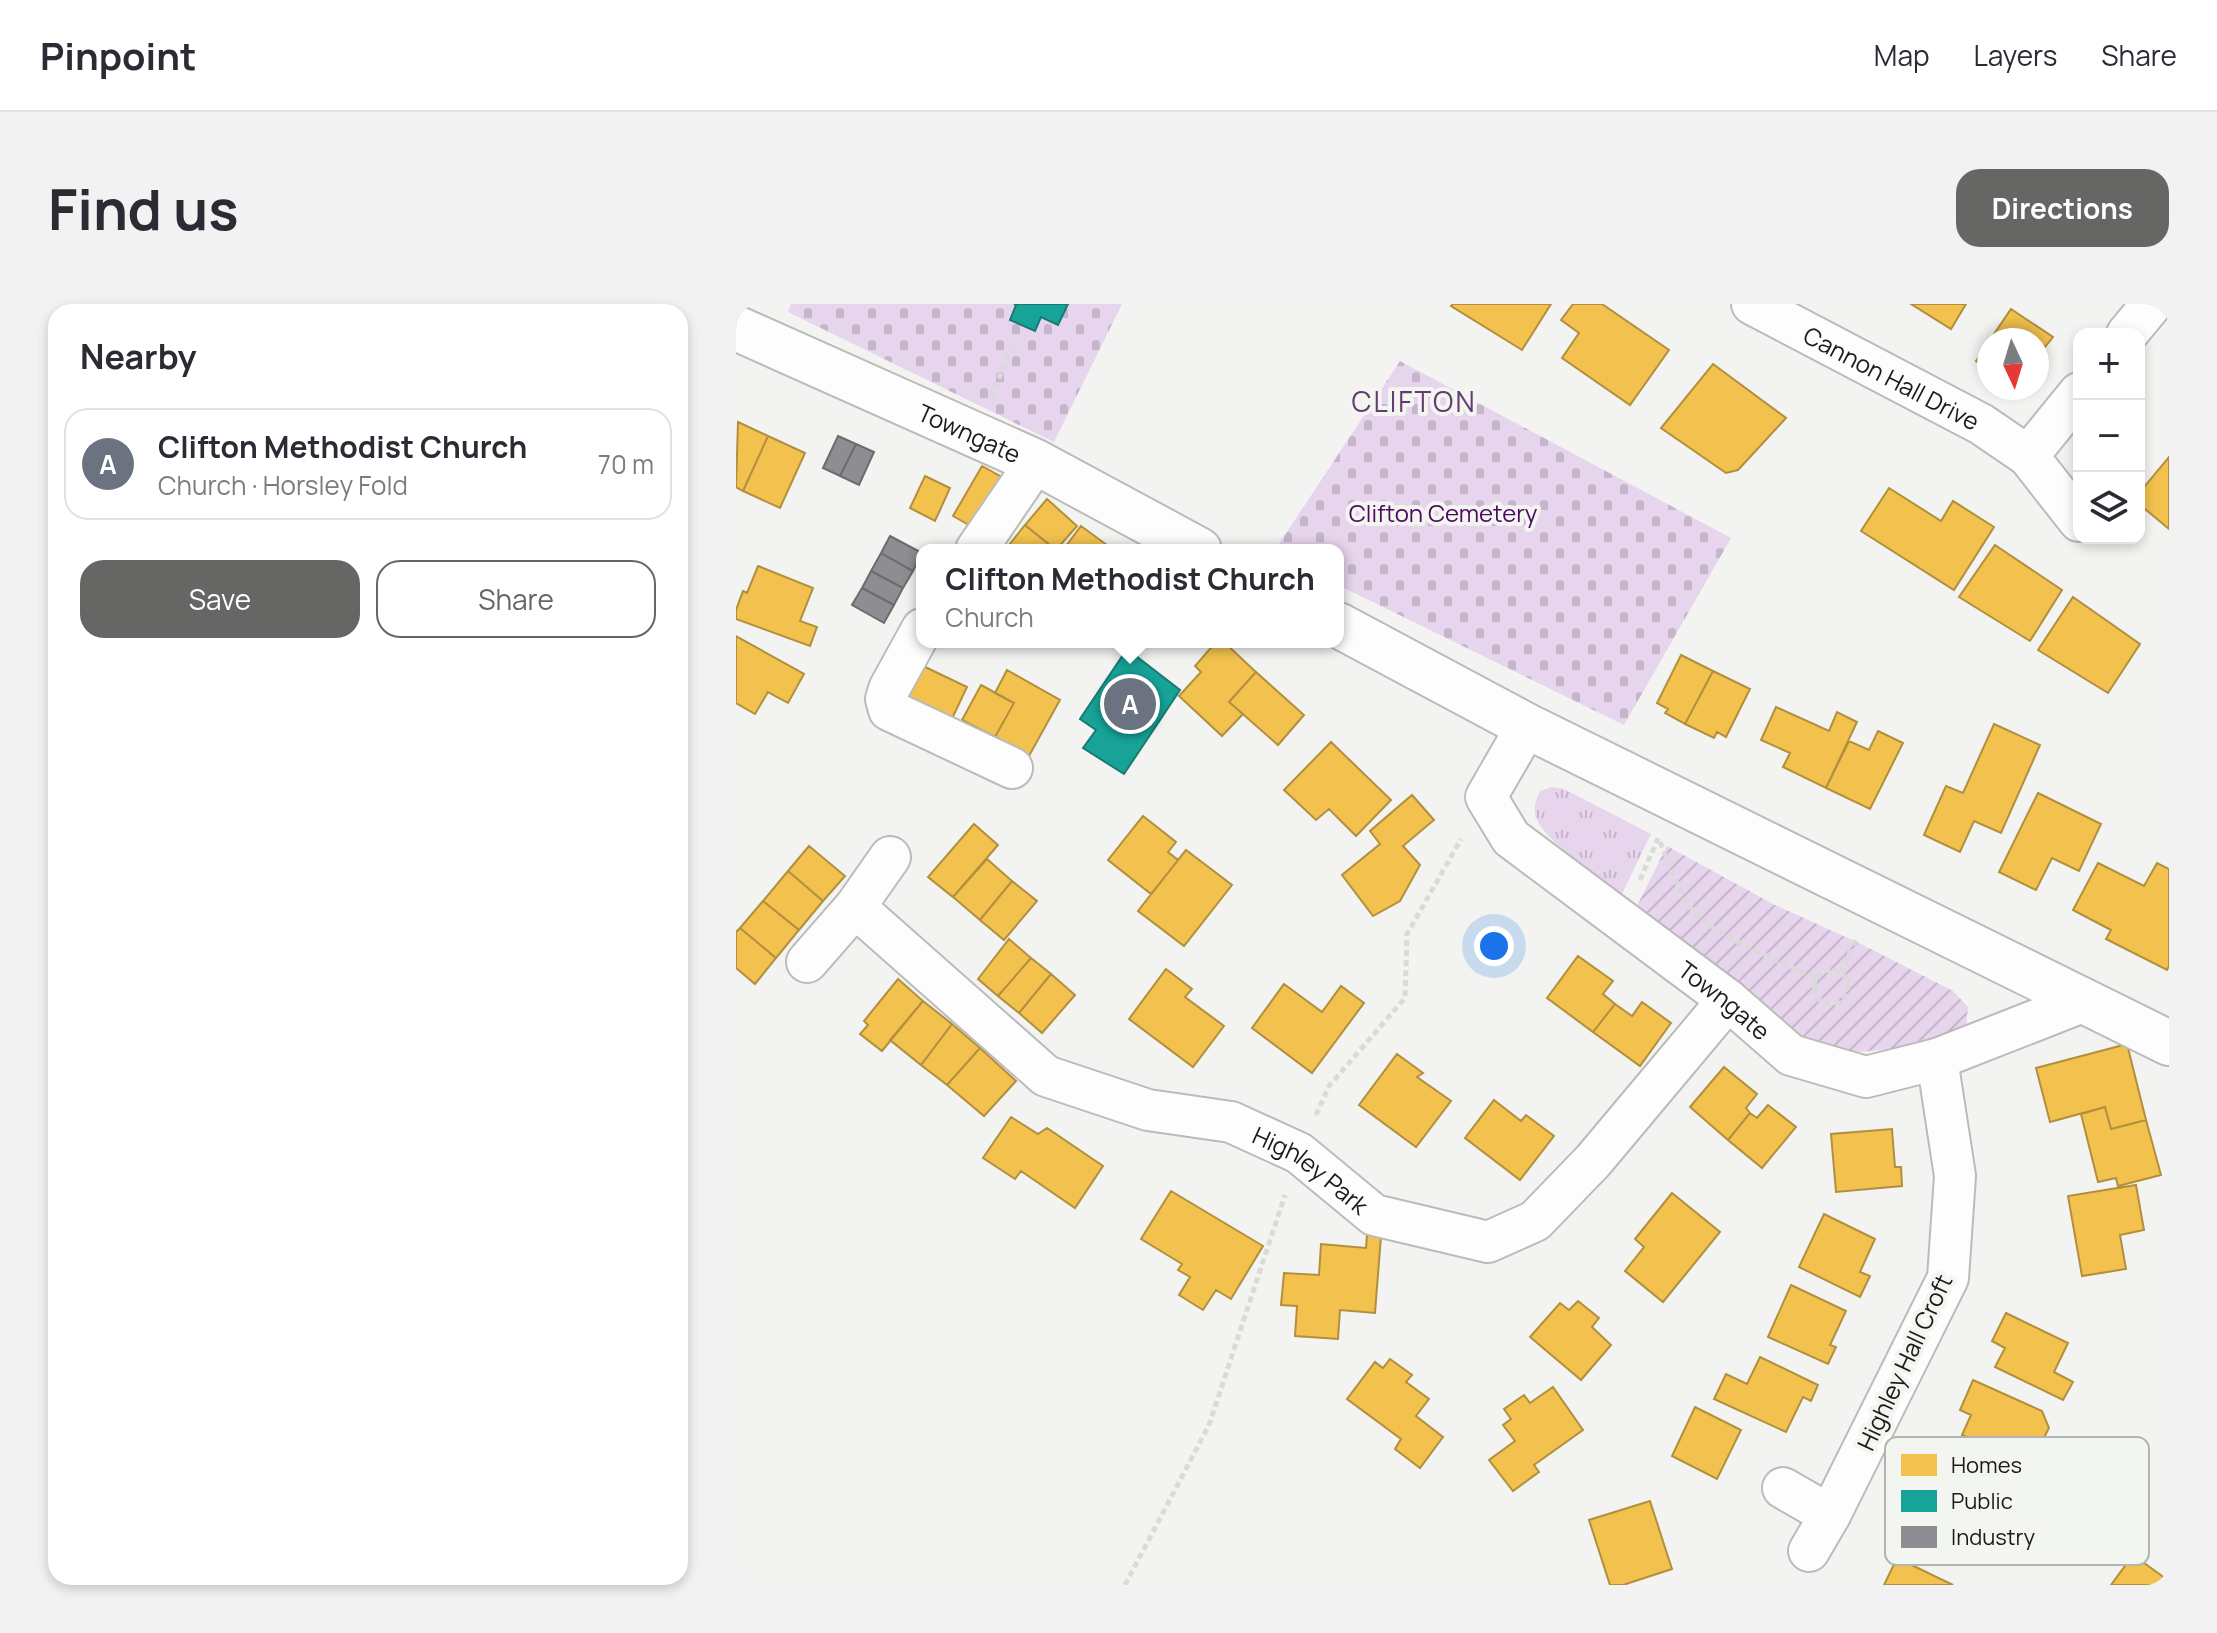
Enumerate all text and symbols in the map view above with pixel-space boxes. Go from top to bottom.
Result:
text: Pinpoint [40,29,196,81]
text: Map [1874,36,1930,74]
text: Layers [1974,36,2057,74]
text: Share [2101,36,2177,74]
button: Directions [1956,169,2169,247]
text: Find us [48,170,239,247]
street label: Cannon Hall Drive [1798,318,1986,437]
north arrow [1977,328,2049,400]
map controls [2073,328,2145,544]
button: + [2073,328,2145,400]
text: Nearby [80,333,196,379]
district label: CLIFTON [1351,382,1477,420]
street label: Towngate [913,395,1026,470]
button: − [2073,400,2145,472]
text: Clifton Methodist Church [158,426,527,467]
text: A [99,446,117,482]
text: 70 m [598,446,654,482]
text: Church · Horsley Fold [158,467,408,503]
button: layers [2073,472,2145,544]
park label: Clifton Cemetery [1349,496,1538,529]
popup [916,544,1344,648]
text: Clifton Methodist Church [945,558,1315,599]
button: Save [80,560,360,638]
button: Share [376,560,656,638]
text: Church [945,599,1034,635]
pin: A [1104,674,1156,734]
your location [1474,926,1514,966]
street label: Towngate [1672,952,1778,1047]
street label: Highley Park [1248,1118,1377,1222]
street label: Highley Hall Croft [1849,1268,1959,1456]
legend [1885,1437,2149,1565]
text: Homes [1951,1450,2022,1480]
text: Public [1951,1486,2013,1516]
text: Industry [1951,1522,2035,1552]

